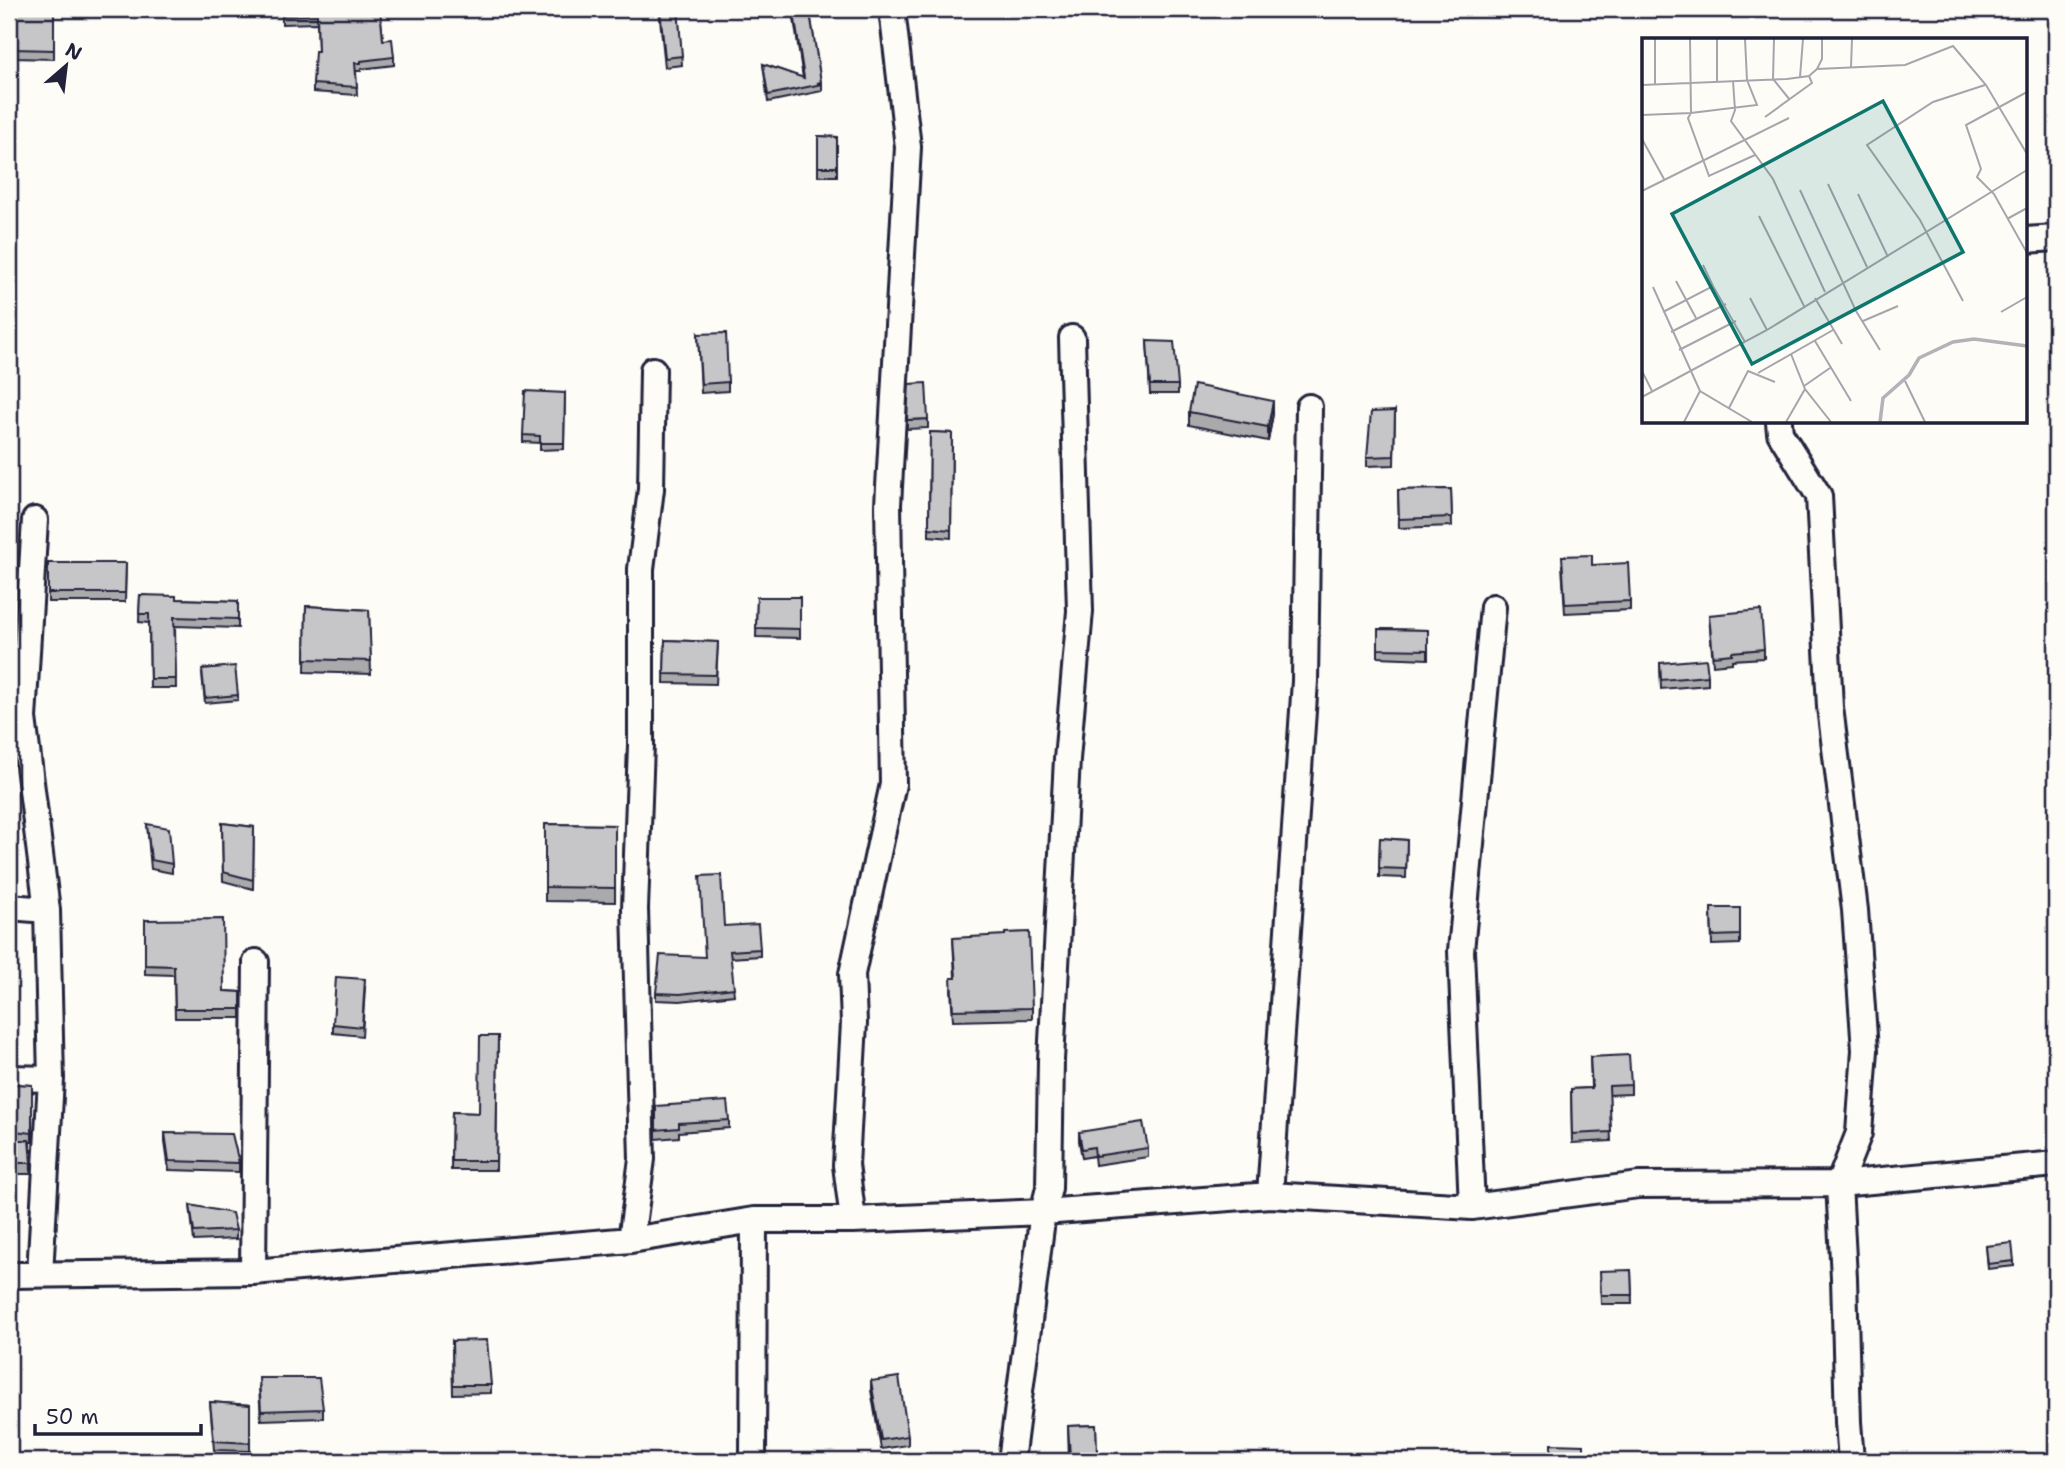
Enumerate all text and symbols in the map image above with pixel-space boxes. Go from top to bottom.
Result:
north arrow [32,32,102,102]
text: N [61,37,86,66]
inset map [1642,38,2026,424]
scale bar [35,1393,201,1437]
text: 50 m [46,1403,99,1431]

